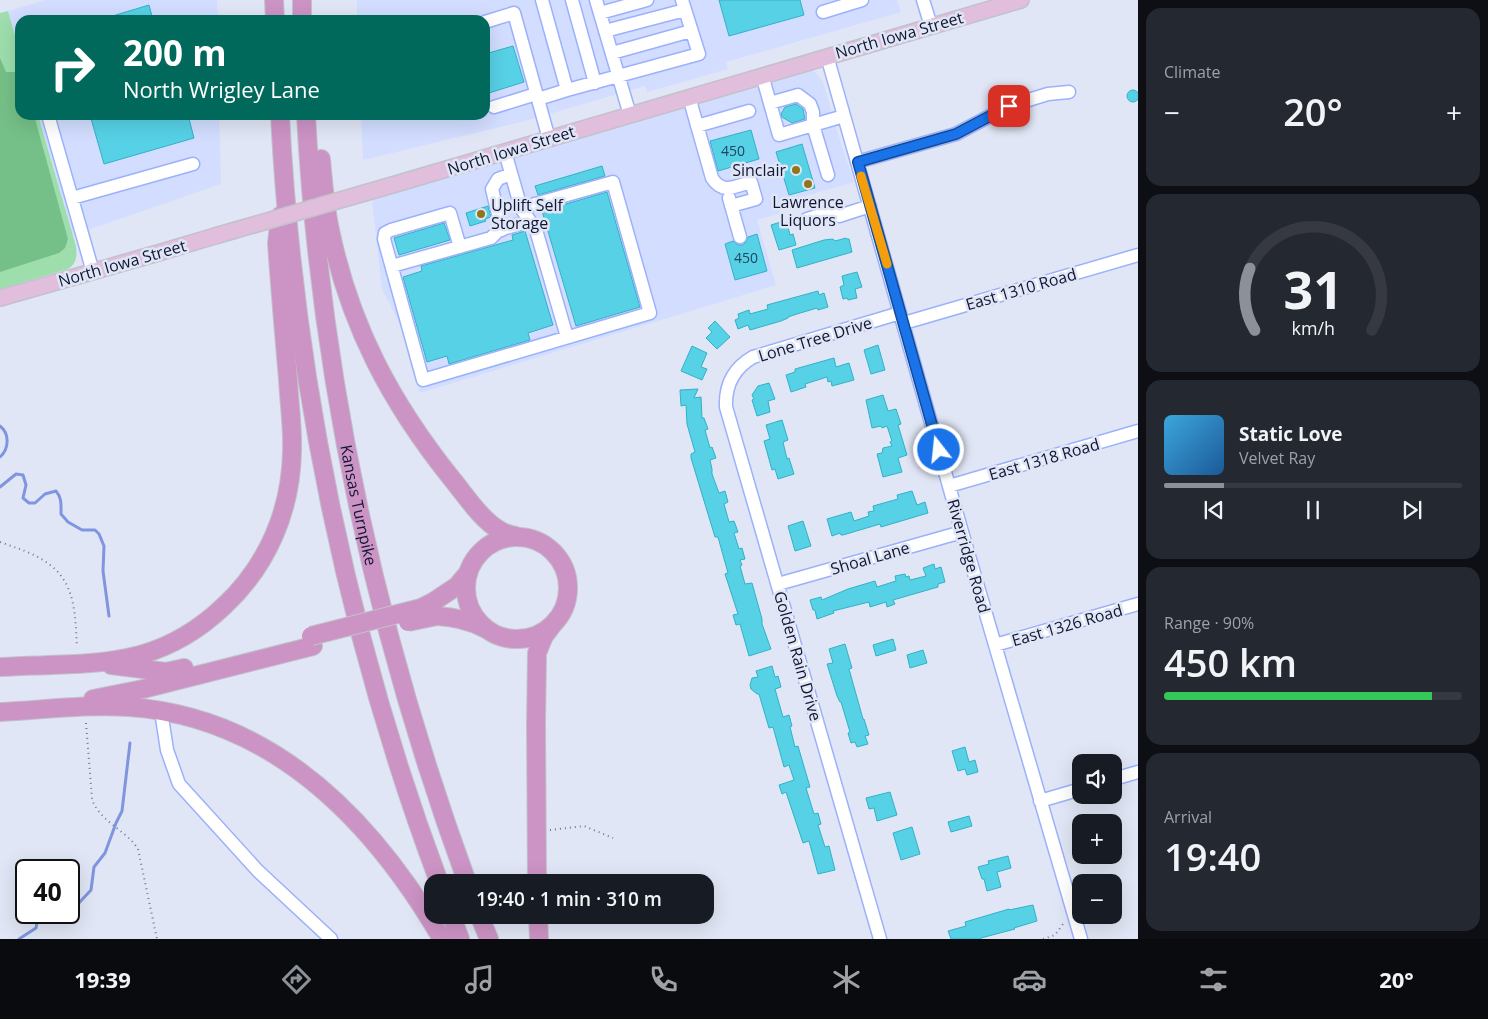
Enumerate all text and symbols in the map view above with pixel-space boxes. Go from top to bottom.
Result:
street label: North Iowa Street [832,6,966,64]
text: 200 m [123,29,227,76]
icon: right [40,35,105,100]
text: Climate [1164,61,1221,83]
text: North Wrigley Lane [123,74,320,104]
pin [988,85,1030,127]
text: 20° [1283,85,1343,137]
icon: arrive [995,92,1023,120]
text: − [1164,93,1180,131]
text: + [1446,93,1462,131]
street label: North Iowa Street [445,120,578,180]
house number: 450 [721,141,745,160]
place label: Sinclair [732,159,786,181]
marker: Sinclair [790,164,802,176]
marker: Lawrence Liquors [802,178,814,190]
place label: Lawrence Liquors [772,191,844,231]
place label: Uplift Self Storage [491,194,565,234]
marker: Uplift Self Storage [475,208,487,220]
street label: North Iowa Street [55,234,189,292]
house number: 450 [734,248,758,267]
text: 31 [1283,253,1343,324]
street label: East 1310 Road [963,263,1079,315]
street label: Lone Tree Drive [756,311,874,367]
text: km/h [1291,316,1335,340]
text: Static Love [1239,421,1342,447]
position arrow [912,423,964,475]
street label: East 1318 Road [986,433,1102,485]
street label: Kansas Turnpike [335,443,382,568]
text: Velvet Ray [1239,447,1315,469]
street label: Riverridge Road [942,496,996,616]
icon: previous [1200,496,1228,524]
icon: pause [1299,496,1327,524]
icon: next [1398,496,1426,524]
street label: Shoal Lane [828,536,912,580]
street label: Golden Rain Drive [769,589,827,723]
street label: East 1326 Road [1009,599,1125,651]
text: Range · 90% [1164,612,1254,634]
text: 450 km [1164,636,1297,688]
map controls [1072,754,1122,924]
button: sound [1072,754,1122,804]
text: Arrival [1164,806,1212,828]
button: + [1072,814,1122,864]
text: 19:40 [1164,830,1261,882]
speed limit sign: 40 [15,859,80,924]
button: − [1072,874,1122,924]
text: 19:40 · 1 min · 310 m [476,886,662,912]
icon: directions [279,962,314,997]
icon: music [462,962,497,997]
icon: phone [646,962,681,997]
icon: climate [829,962,864,997]
icon: car [1012,962,1047,997]
icon: filters [1196,962,1231,997]
text: 19:39 [74,964,131,994]
text: 20° [1379,964,1414,994]

